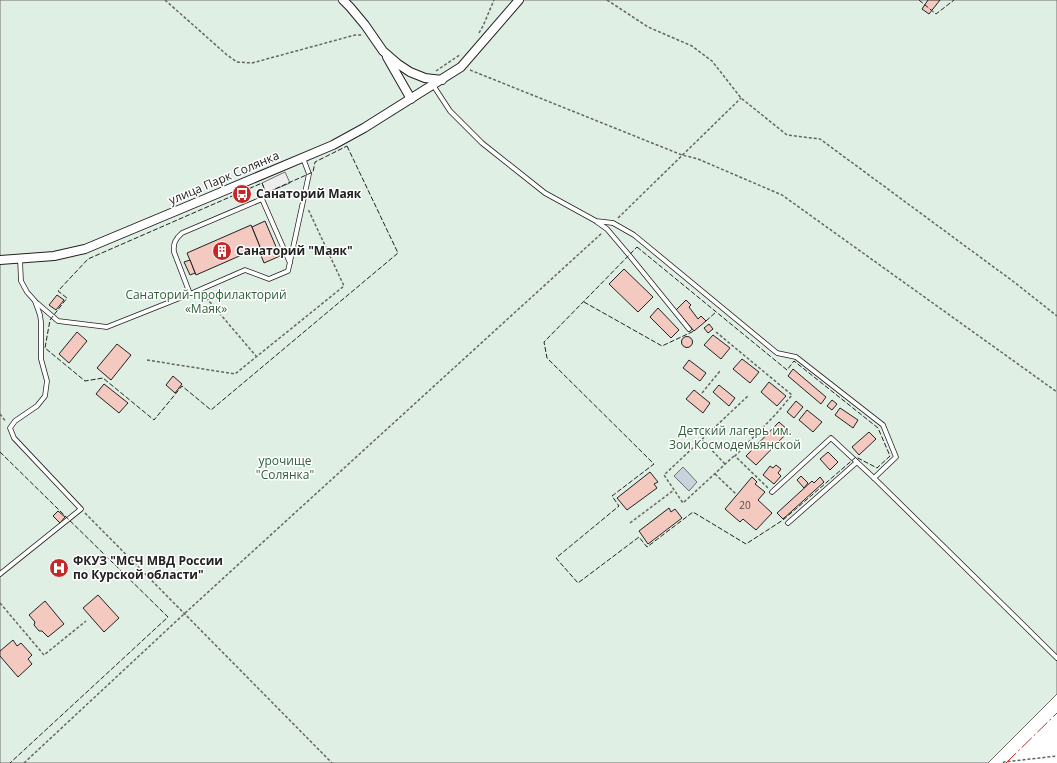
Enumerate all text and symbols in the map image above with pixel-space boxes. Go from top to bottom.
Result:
street label: улица Парк Солянка [166,147,282,209]
bus stop icon: Санаторий Маяк [231,183,253,205]
place label: Санаторий Маяк [256,185,362,202]
building icon: Санаторий "Маяк" [211,240,233,262]
place label: Санаторий "Маяк" [236,242,353,259]
park label: Санаторий-профилакторий «Маяк» [125,286,287,317]
park label: Детский лагерь им. Зои Космодемьянской [669,422,801,453]
park label: урочище "Солянка" [256,452,314,483]
house number: 20 [739,498,751,512]
place label: ФКУЗ "МСЧ МВД России по Курской области" [73,552,223,583]
hospital icon: ФКУЗ "МСЧ МВД России по Курской области" [48,557,70,579]

